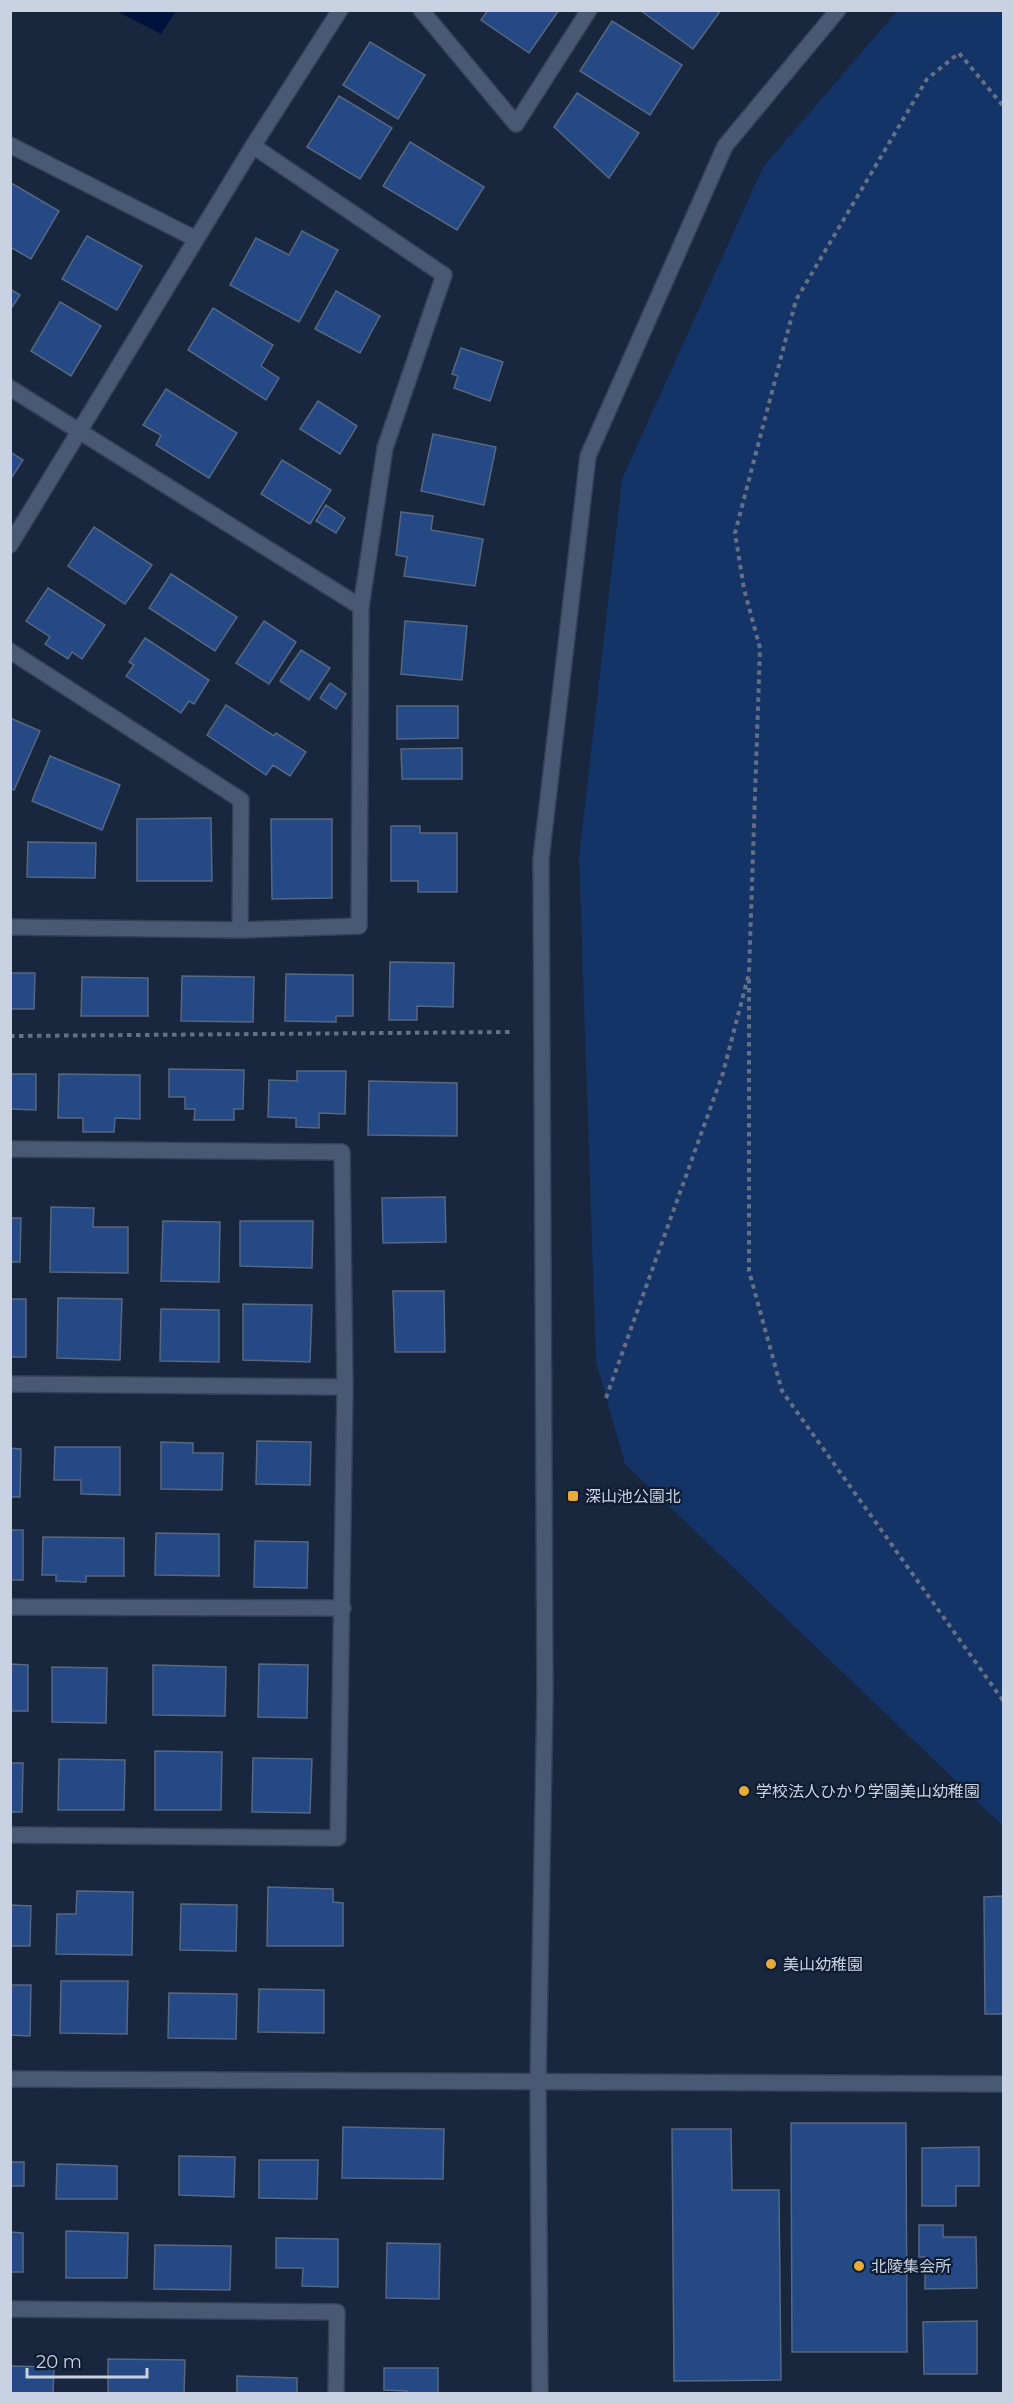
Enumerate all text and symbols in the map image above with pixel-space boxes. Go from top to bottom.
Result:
place label: 深山池公園北 [585,1487,681,1506]
marker: 深山池公園北 [566,1489,580,1503]
place label: 学校法人ひかり学園美山幼稚園 [756,1782,980,1801]
marker: 学校法人ひかり学園美山幼稚園 [737,1784,751,1798]
place label: 美山幼稚園 [783,1955,863,1974]
marker: 美山幼稚園 [764,1957,778,1971]
place label: 北陵集会所 [871,2257,951,2276]
marker: 北陵集会所 [852,2259,866,2273]
scale bar [27,2341,147,2379]
text: 20 m [36,2351,82,2373]

